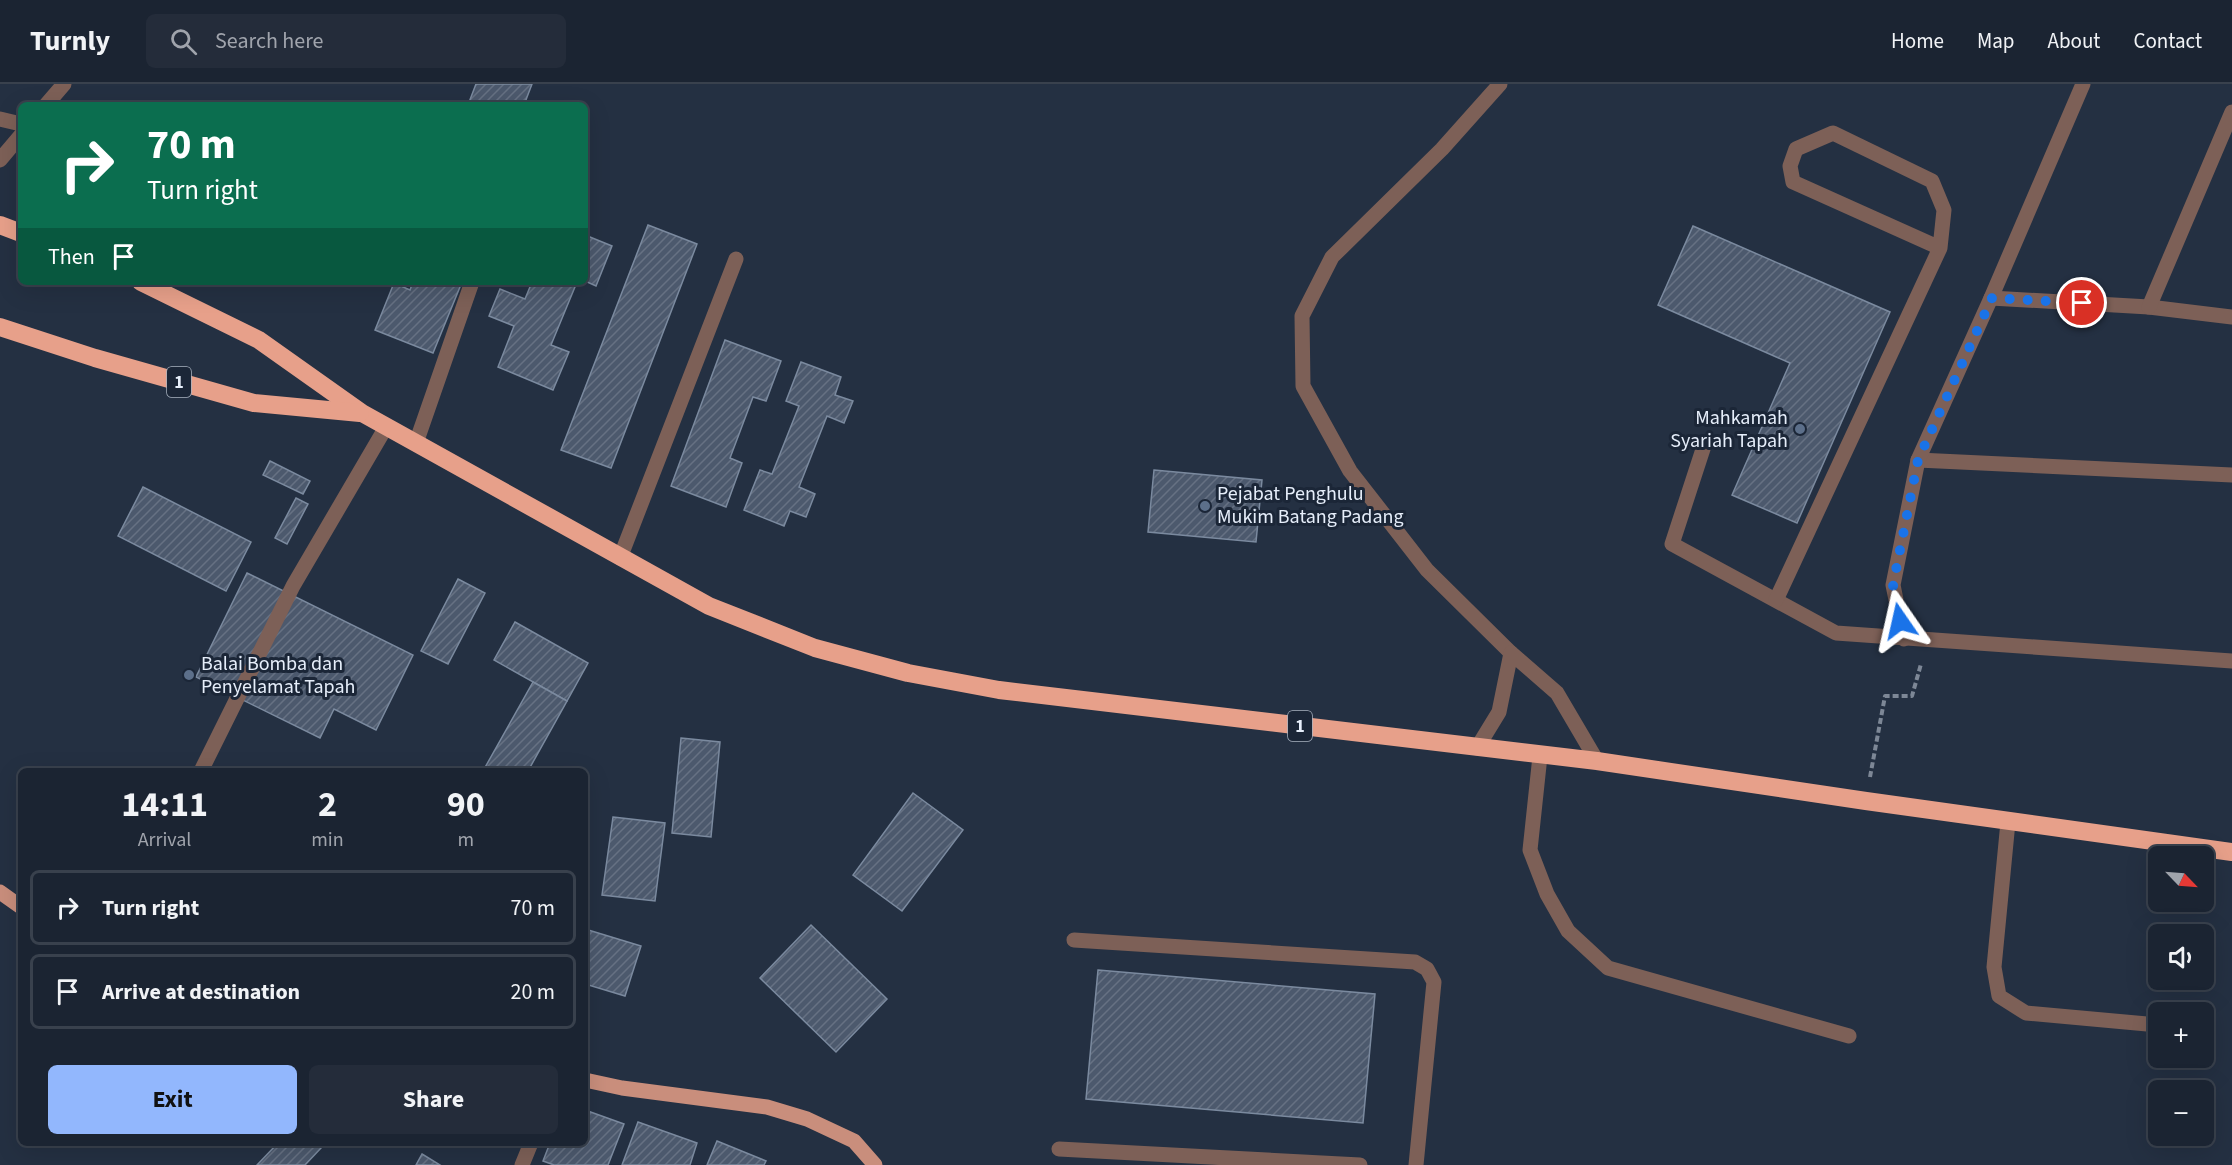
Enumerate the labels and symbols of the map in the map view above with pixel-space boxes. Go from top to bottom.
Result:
pin [2056,277,2107,328]
road number: 1 [167,367,191,397]
place label: Mahkamah Syariah Tapah [1670,404,1788,455]
marker: Mahkamah Syariah Tapah [1793,422,1807,436]
place label: Pejabat Penghulu Mukim Batang Padang [1217,480,1404,531]
marker: Pejabat Penghulu Mukim Batang Padang [1198,499,1212,513]
position arrow [1868,589,1932,653]
place label: Balai Bomba dan Penyelamat Tapah [201,650,355,701]
marker: Balai Bomba dan Penyelamat Tapah [182,668,196,682]
road number: 1 [1288,711,1312,741]
north arrow [2148,846,2214,912]

